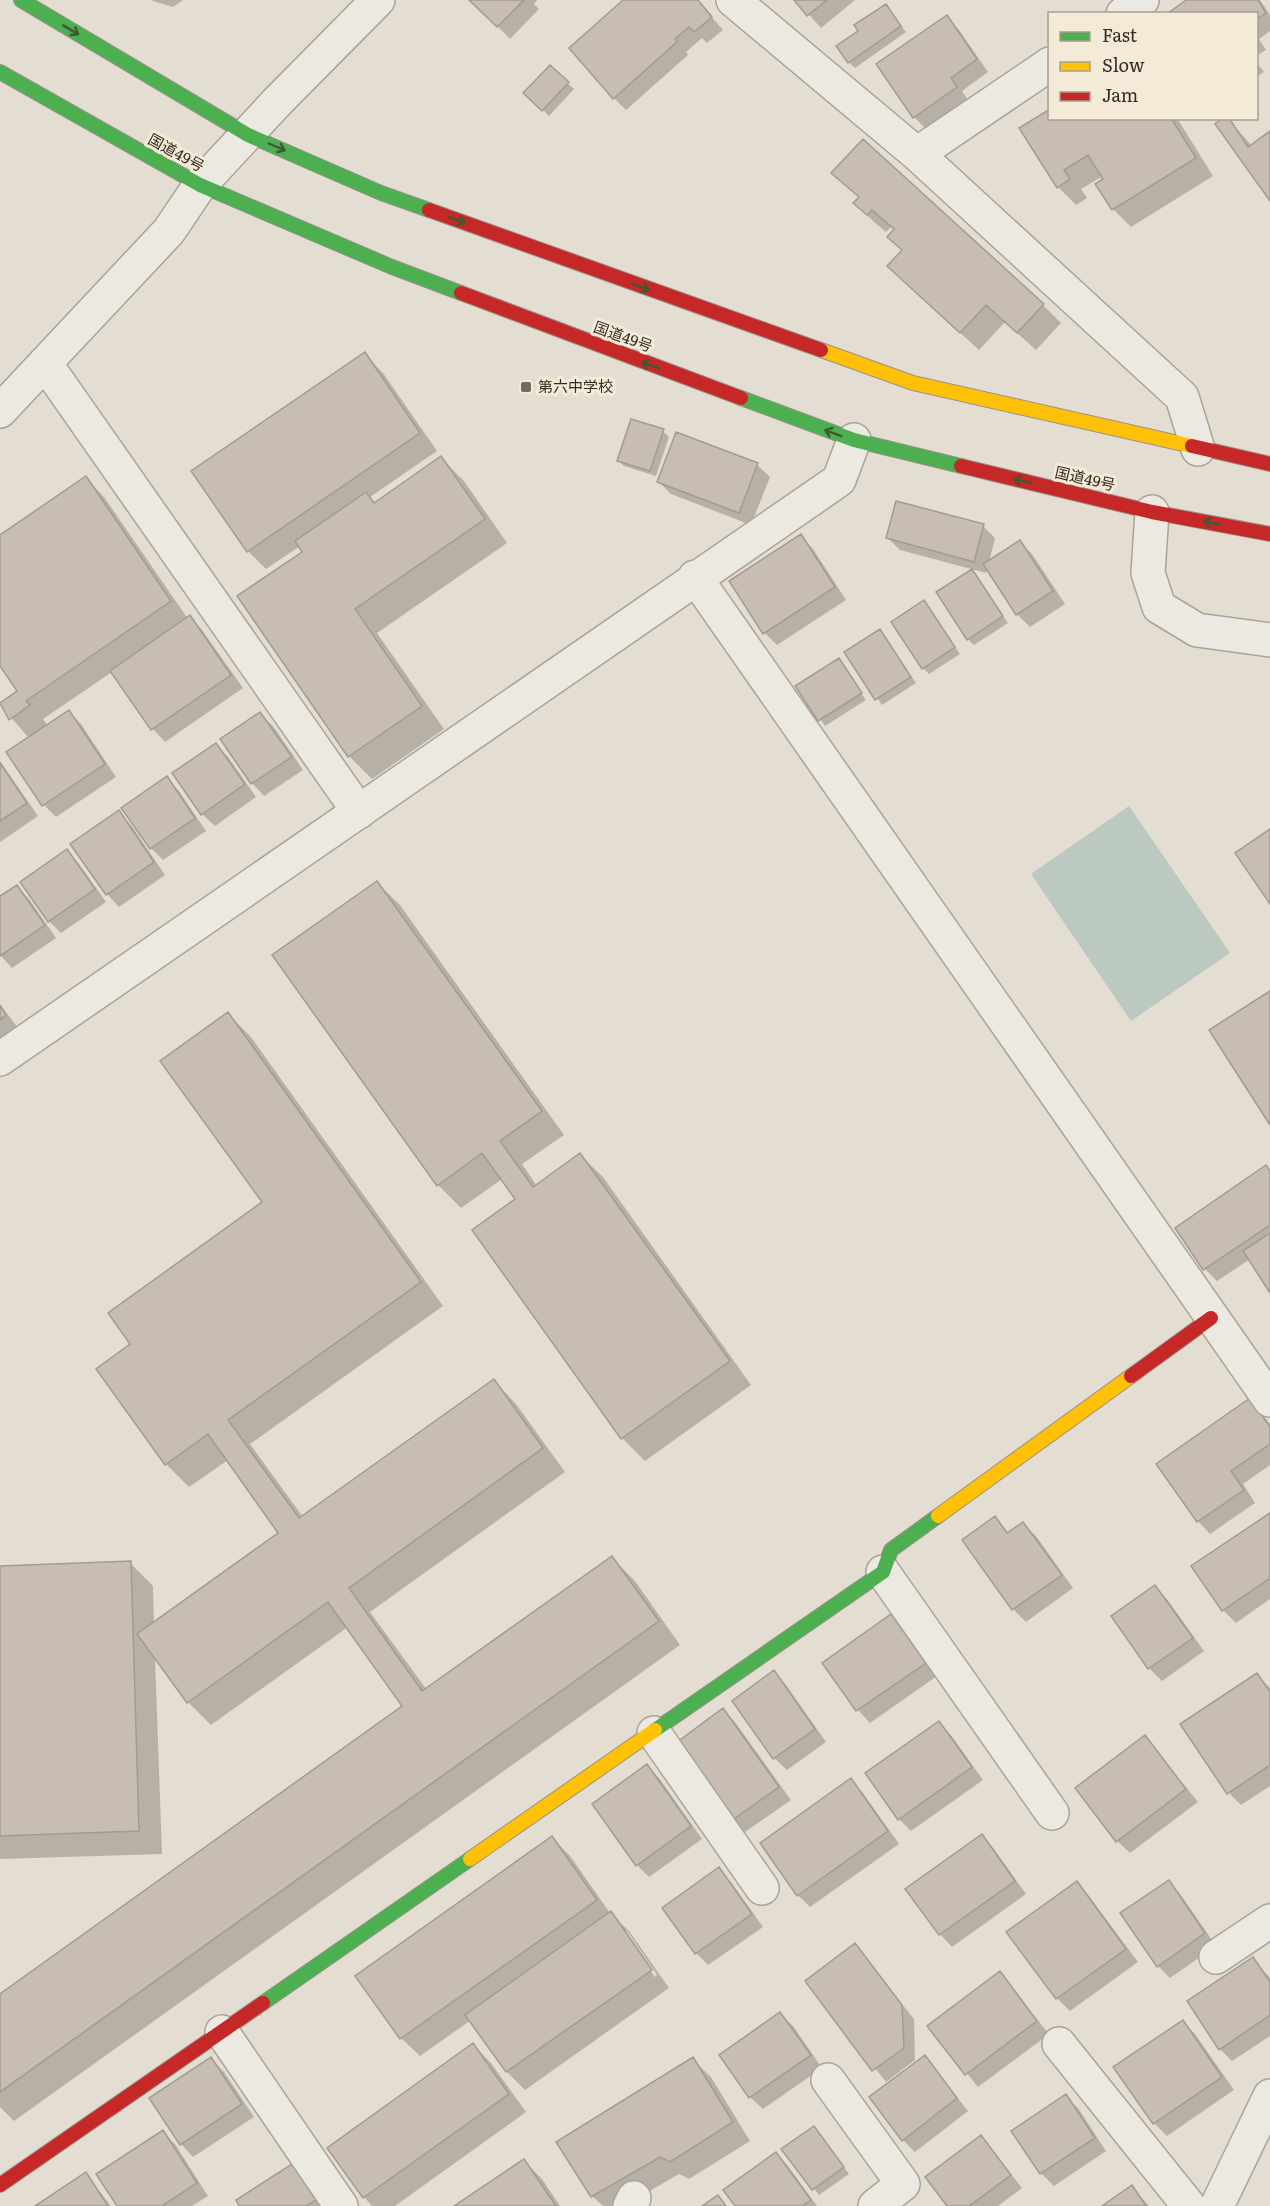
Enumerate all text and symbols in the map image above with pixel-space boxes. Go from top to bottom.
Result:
legend [1048,12,1258,120]
text: Fast [1102,21,1138,48]
one-way arrow [62,24,79,36]
text: Slow [1102,51,1145,78]
text: Jam [1102,81,1138,108]
street label: 国道49号 [144,127,209,177]
one-way arrow [267,142,285,154]
one-way arrow [448,216,466,227]
one-way arrow [631,283,650,294]
street label: 国道49号 [591,314,656,357]
one-way arrow [642,359,660,370]
place label: 第六中学校 [538,374,613,397]
marker: 第六中学校 [519,380,533,394]
one-way arrow [824,426,843,437]
street label: 国道49号 [1053,459,1118,496]
one-way arrow [1013,474,1032,486]
one-way arrow [1203,517,1223,528]

